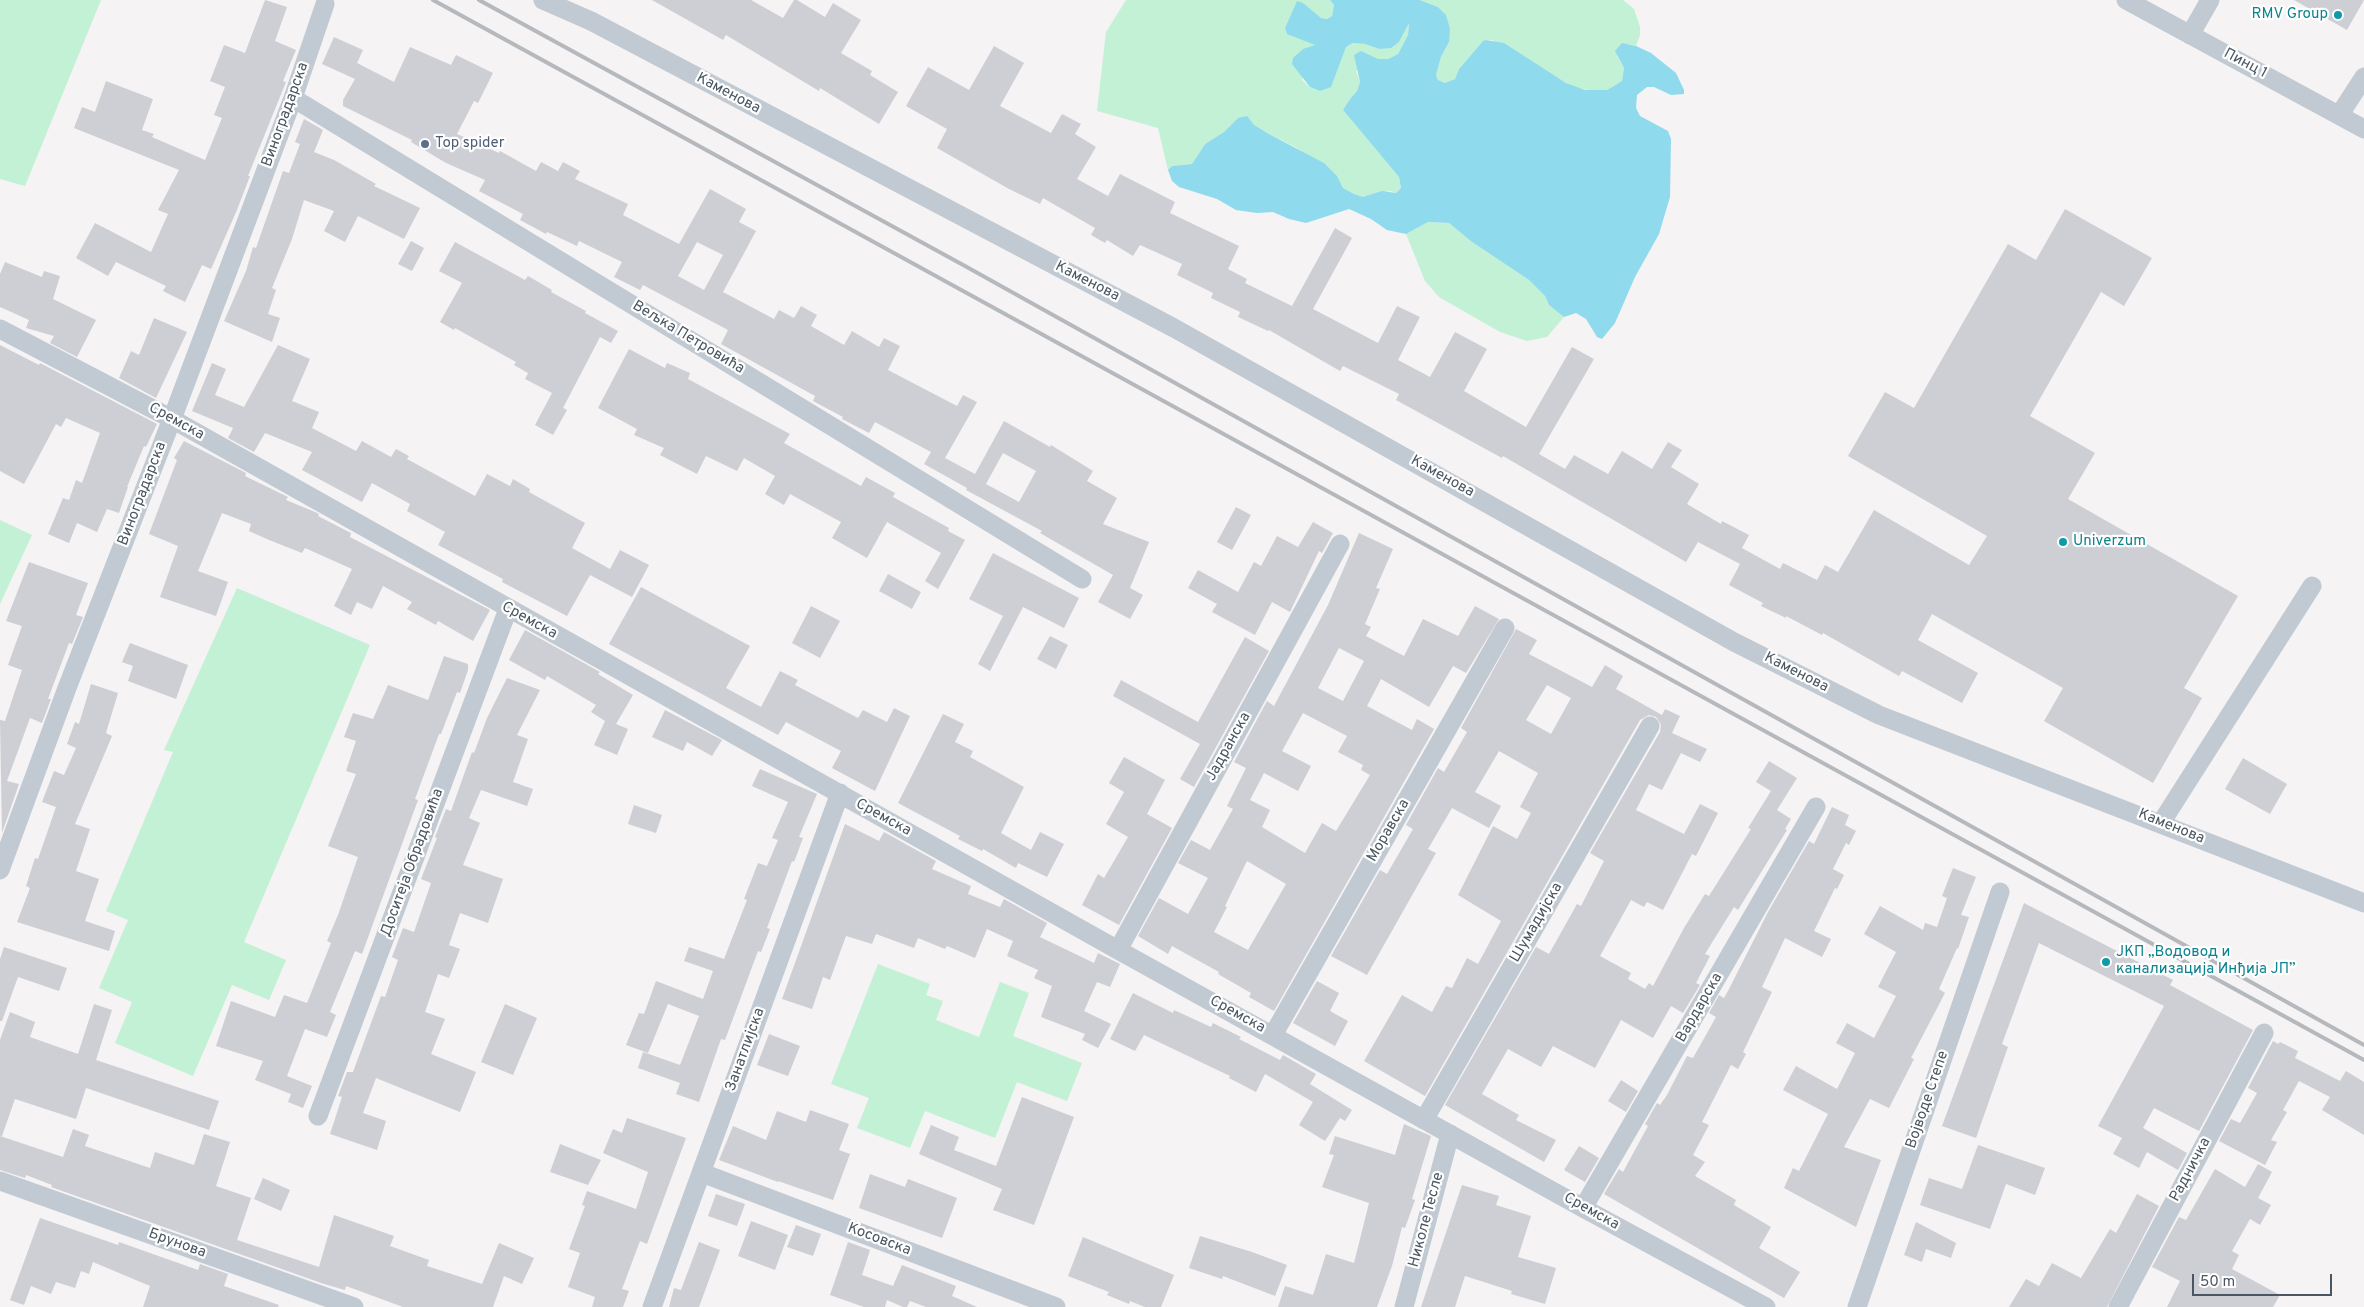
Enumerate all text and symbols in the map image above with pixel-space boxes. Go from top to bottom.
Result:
place label: RMV Group [2252,6,2328,24]
marker: RMV Group [2332,9,2344,21]
street label: Пинц 1 [2220,45,2270,83]
street label: Виноградарска [259,60,313,170]
street label: Каменова [693,70,763,118]
place label: Top spider [435,135,504,153]
marker: Top spider [419,138,431,150]
street label: Каменова [1052,258,1122,306]
street label: Вељка Петровића [629,297,747,379]
street label: Сремска [145,399,207,445]
street label: Виноградарска [115,440,171,548]
street label: Каменова [1407,452,1477,502]
place label: Univerzum [2073,533,2146,551]
marker: Univerzum [2057,536,2069,548]
street label: Сремска [498,598,560,644]
street label: Каменова [1761,649,1831,697]
street label: Јадранска [1203,709,1255,785]
street label: Доситеја Обрадовића [378,786,448,940]
street label: Сремска [852,795,914,841]
street label: Моравска [1364,796,1414,866]
street label: Каменова [2135,806,2207,848]
street label: Шумадијска [1507,880,1567,966]
place label: ЈКП „Водовод и канализација Инђија ЈП” [2116,944,2296,979]
marker: ЈКП „Водовод и канализација Инђија ЈП” [2100,956,2112,968]
street label: Вардарска [1673,970,1727,1046]
street label: Сремска [1206,992,1268,1038]
street label: Занатлијска [723,1006,769,1094]
street label: Војводе Степе [1903,1049,1953,1151]
street label: Радничка [2167,1135,2215,1205]
street label: Николе Тесле [1406,1171,1448,1269]
street label: Сремска [1560,1189,1622,1235]
street label: Косовска [845,1220,913,1260]
street label: Брунова [146,1225,208,1263]
scale bar [2194,1264,2334,1296]
text: 50 m [2200,1273,2235,1292]

